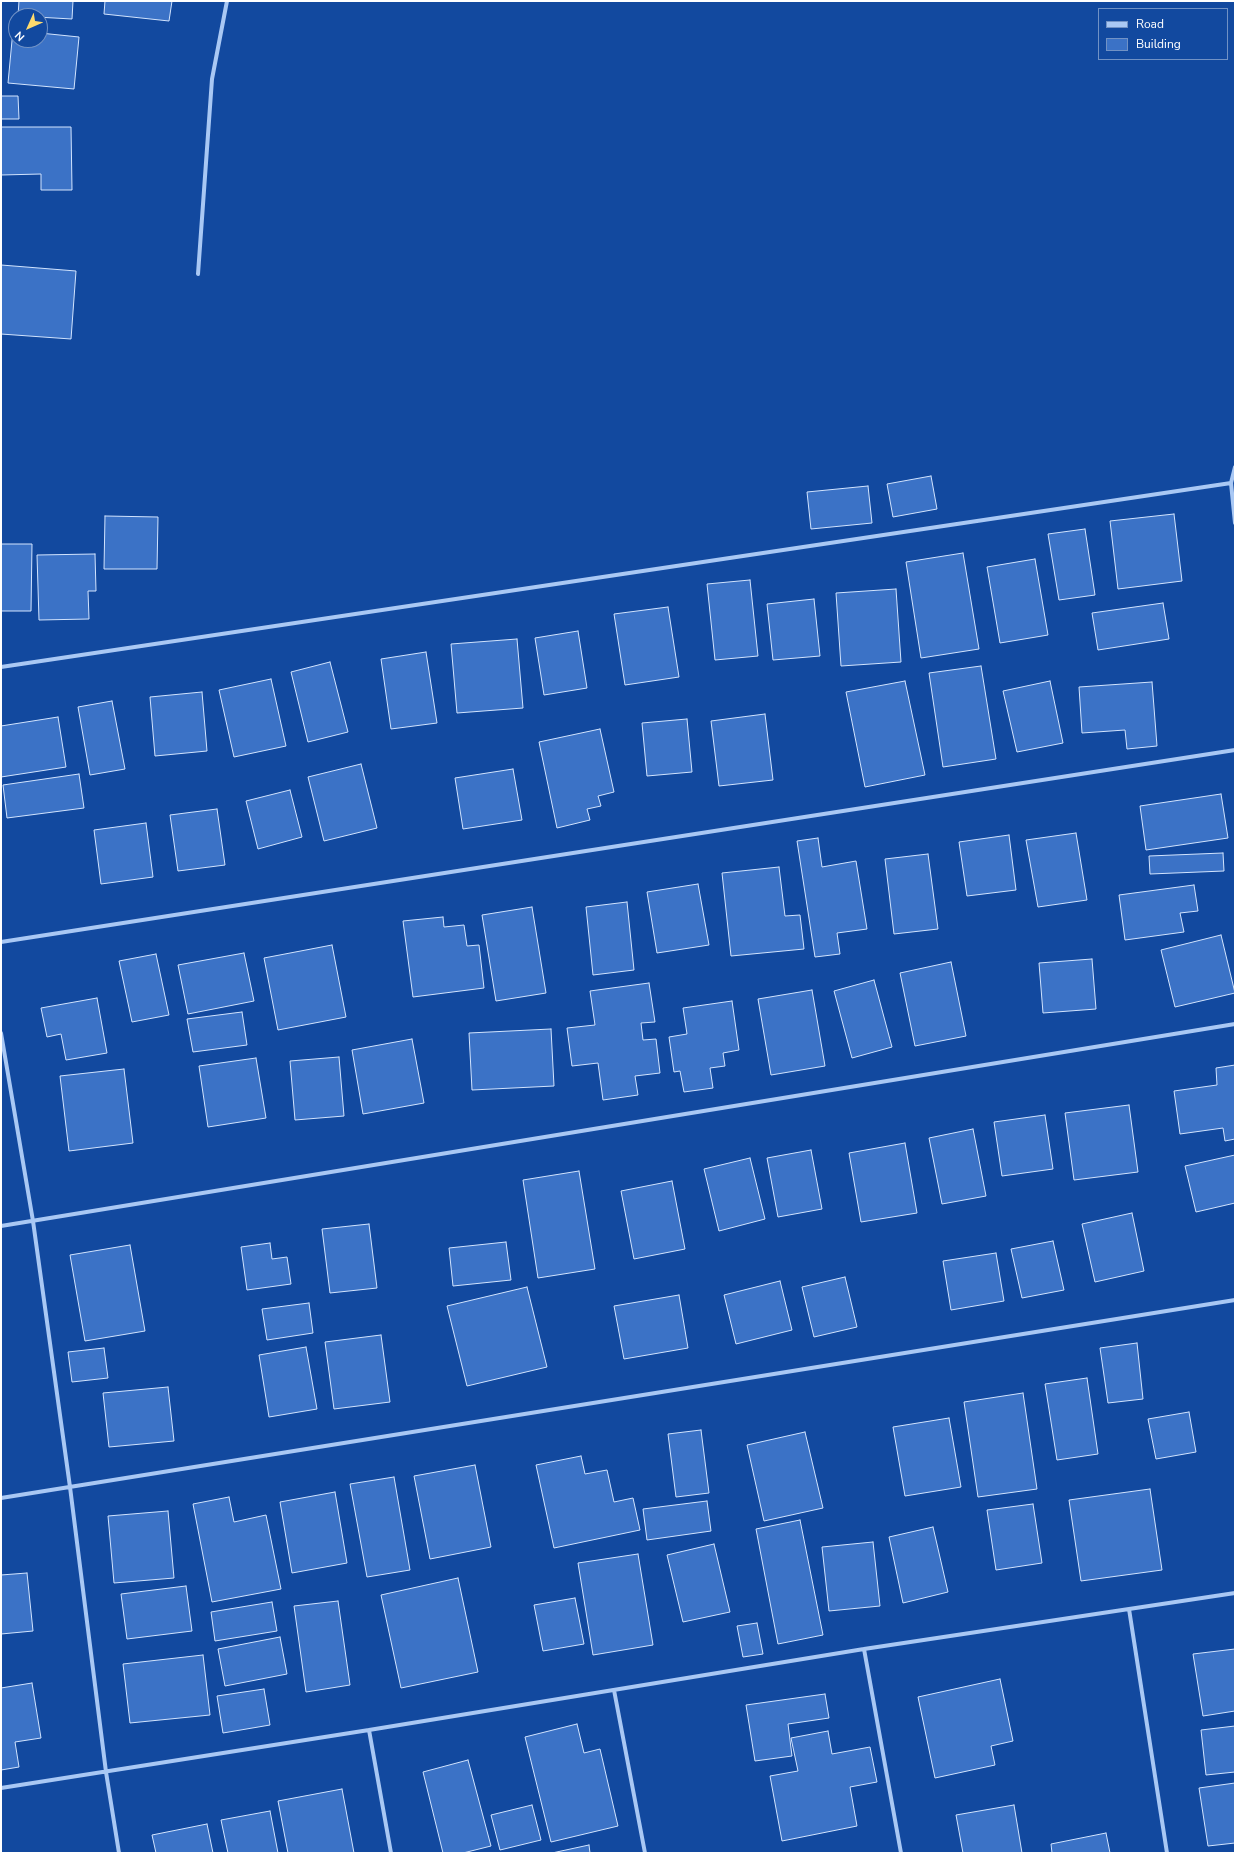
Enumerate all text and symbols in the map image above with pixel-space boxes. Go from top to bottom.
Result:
north arrow [8,8,48,48]
legend [1098,8,1228,60]
text: Road [1136,16,1164,32]
text: N [12,28,28,44]
text: Building [1136,36,1181,52]

